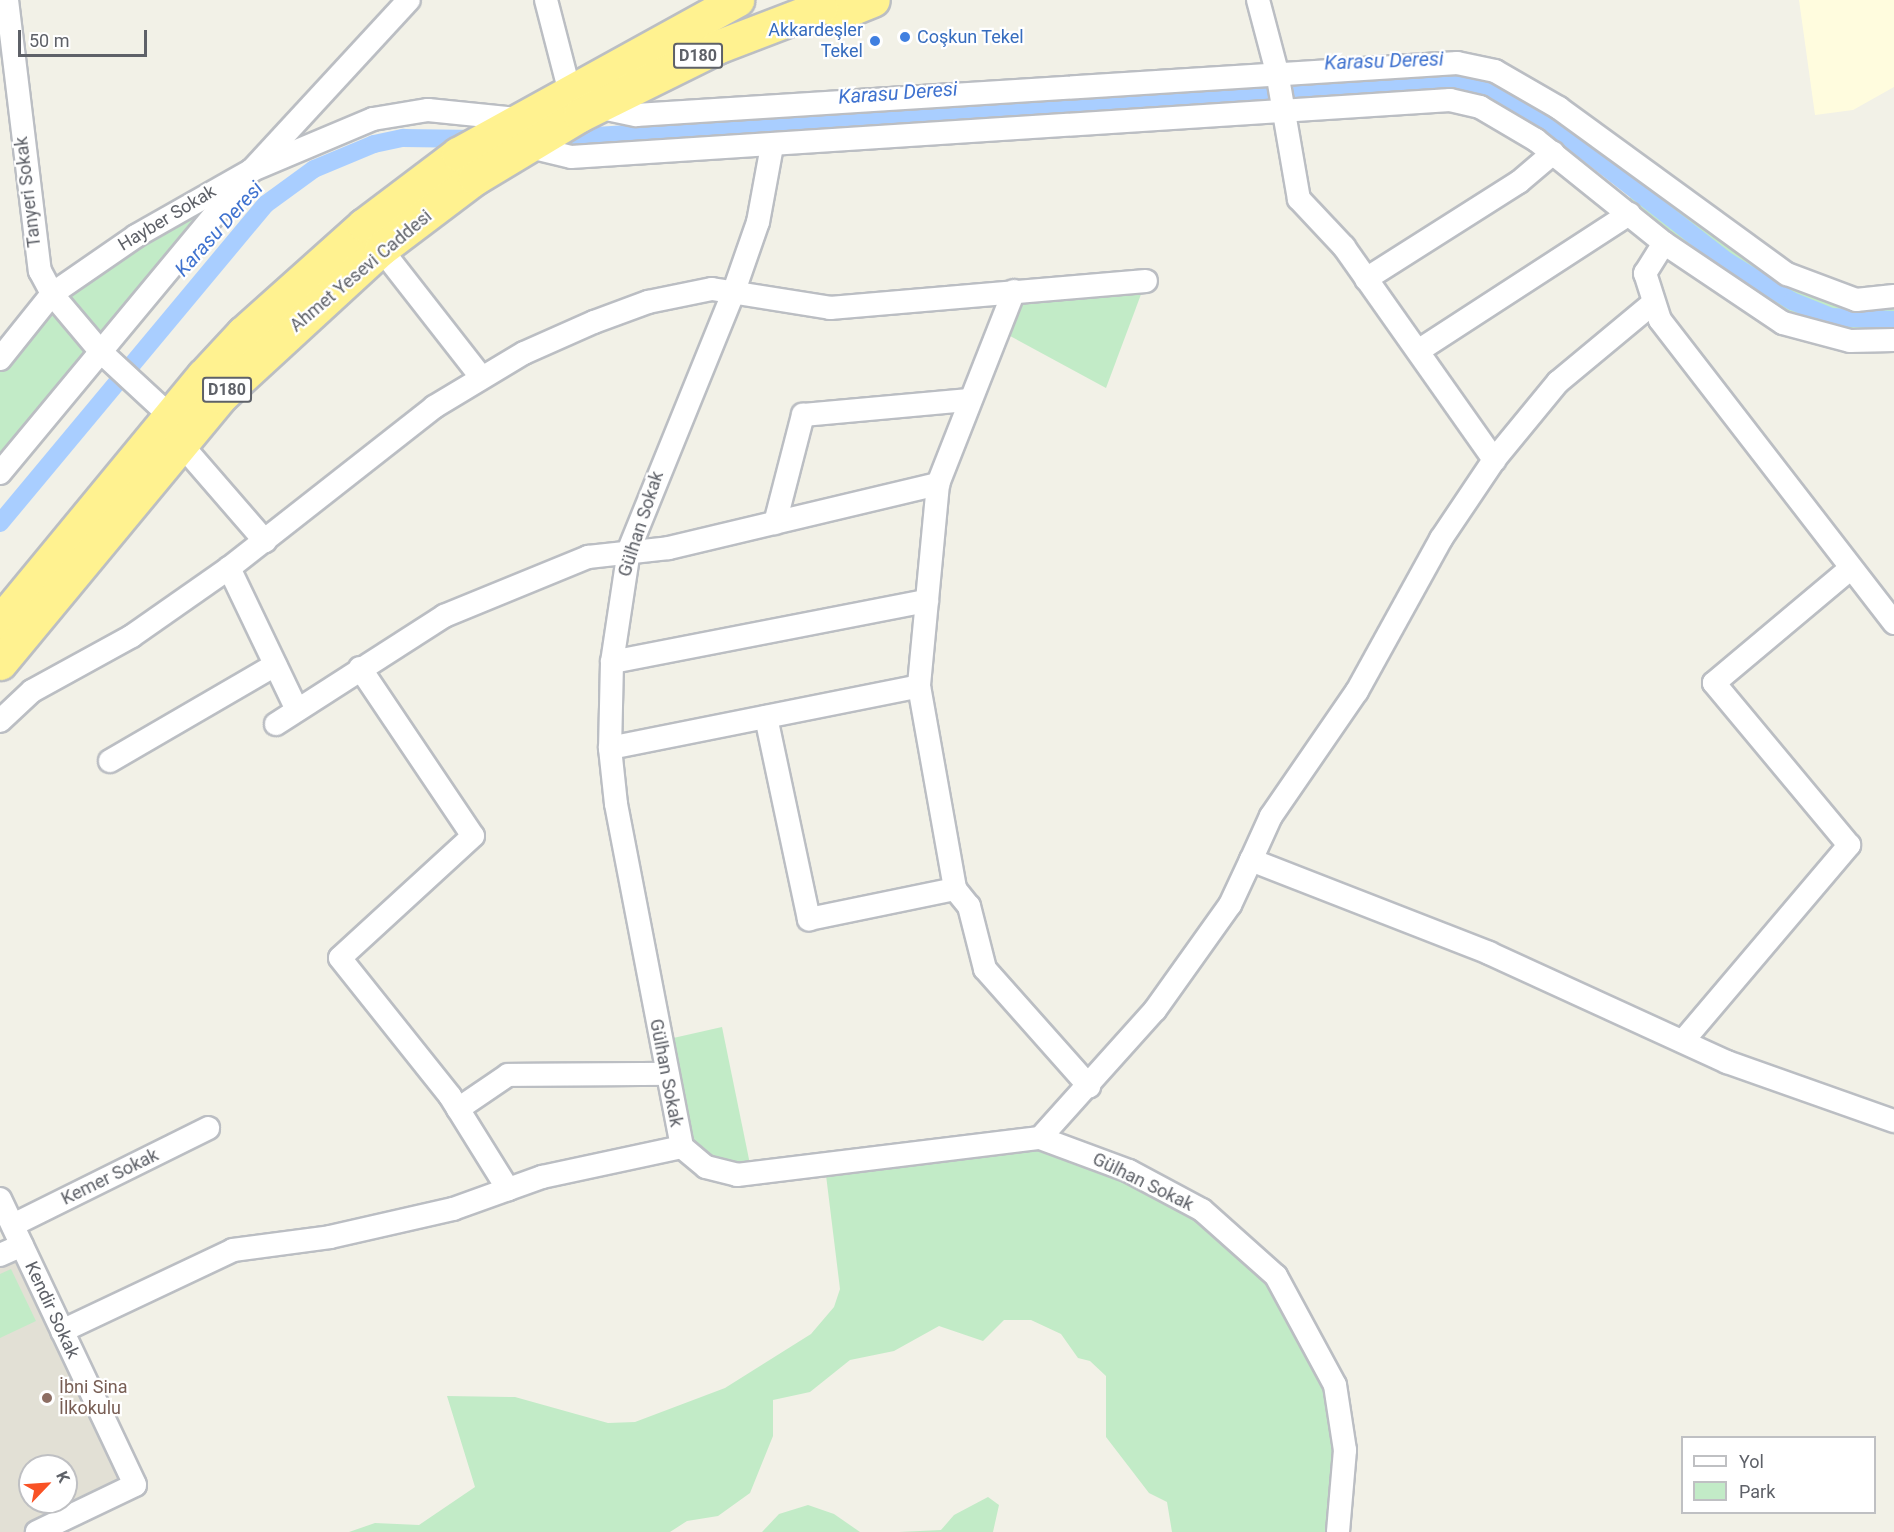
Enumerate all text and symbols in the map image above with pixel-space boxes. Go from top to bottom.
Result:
scale bar [21,18,150,56]
place label: Akkardeşler Tekel [768,20,863,63]
place label: Coşkun Tekel [917,26,1024,48]
text: 50 m [29,30,69,51]
marker: Coşkun Tekel [898,30,912,44]
marker: Akkardeşler Tekel [868,34,882,48]
road number: D180 [672,43,724,69]
water label: Karasu Deresi [1324,47,1444,75]
water label: Karasu Deresi [838,77,958,109]
street label: Tanyeri Sokak [10,135,46,249]
water label: Karasu Deresi [170,177,268,281]
street label: Hayber Sokak [114,180,220,256]
street label: Ahmet Yesevi Caddesi [286,205,436,337]
road number: D180 [202,377,252,403]
street label: Gülhan Sokak [614,469,668,579]
street label: Gülhan Sokak [645,1017,687,1129]
street label: Kemer Sokak [58,1144,162,1210]
street label: Gülhan Sokak [1089,1148,1197,1216]
street label: Kendir Sokak [20,1258,84,1362]
place label: İbni Sina İlkokulu [59,1377,128,1420]
marker: İbni Sina İlkokulu [40,1391,54,1405]
legend [1681,1436,1876,1514]
text: Yol [1739,1451,1764,1472]
north arrow [18,1454,78,1514]
text: K [52,1468,74,1486]
text: Park [1739,1481,1775,1502]

